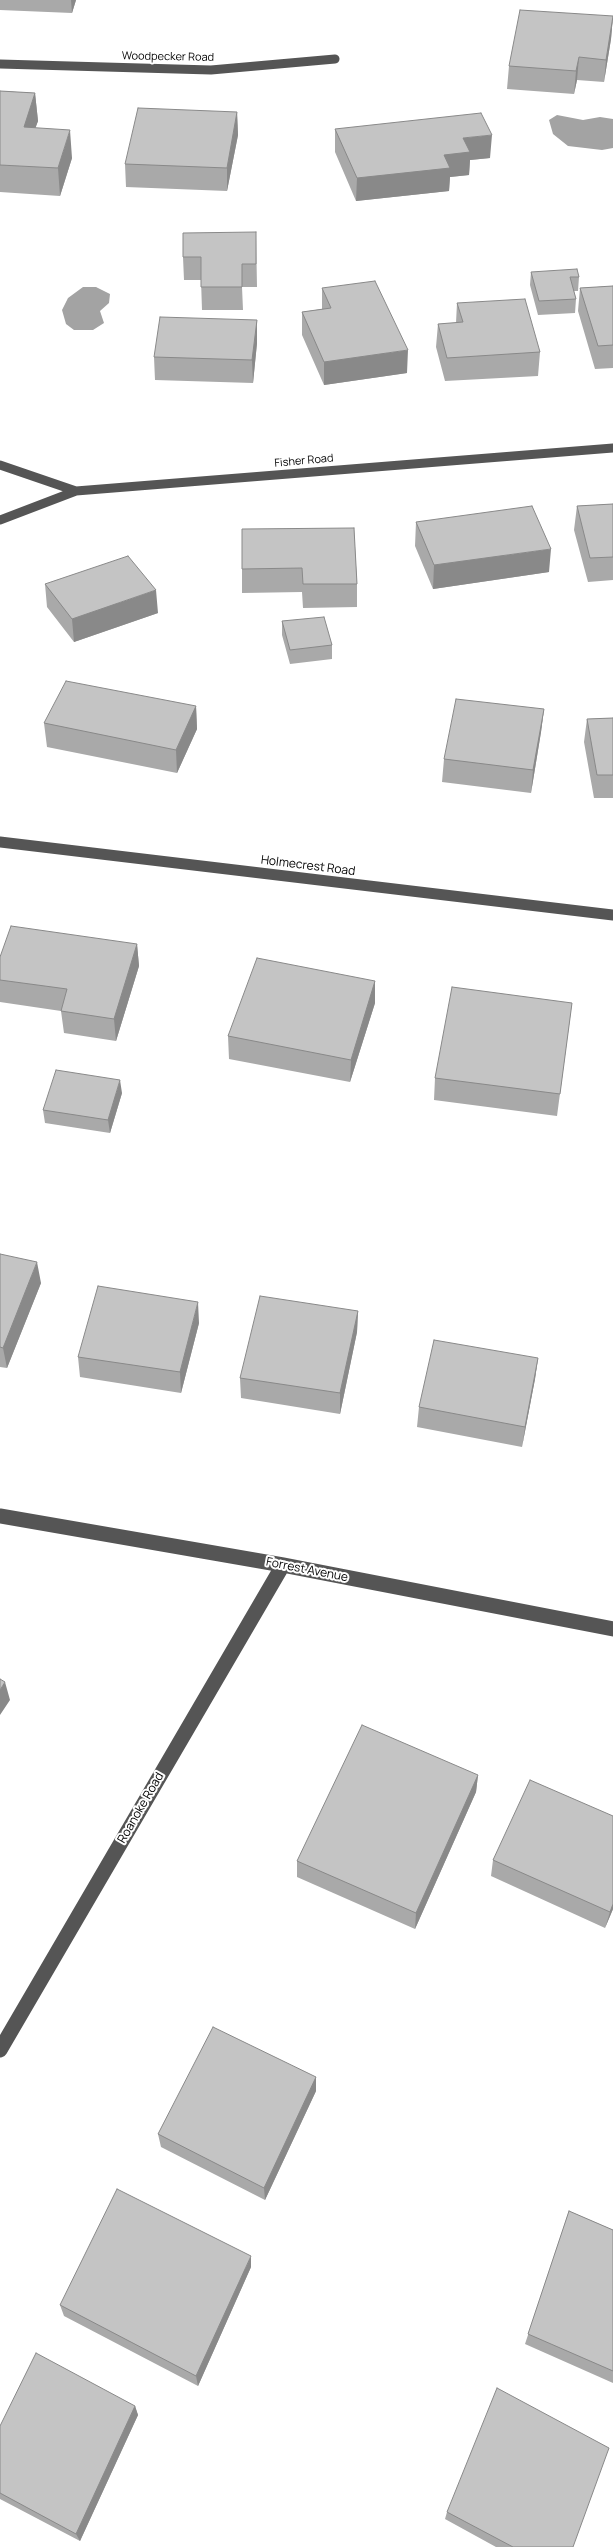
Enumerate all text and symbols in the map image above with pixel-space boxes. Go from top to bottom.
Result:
street label: Woodpecker Road [122,50,214,64]
street label: Fisher Road [274,452,334,470]
street label: Holmecrest Road [260,853,356,879]
street label: Forrest Avenue [265,1555,349,1585]
street label: Roanoke Road [115,1770,167,1846]

